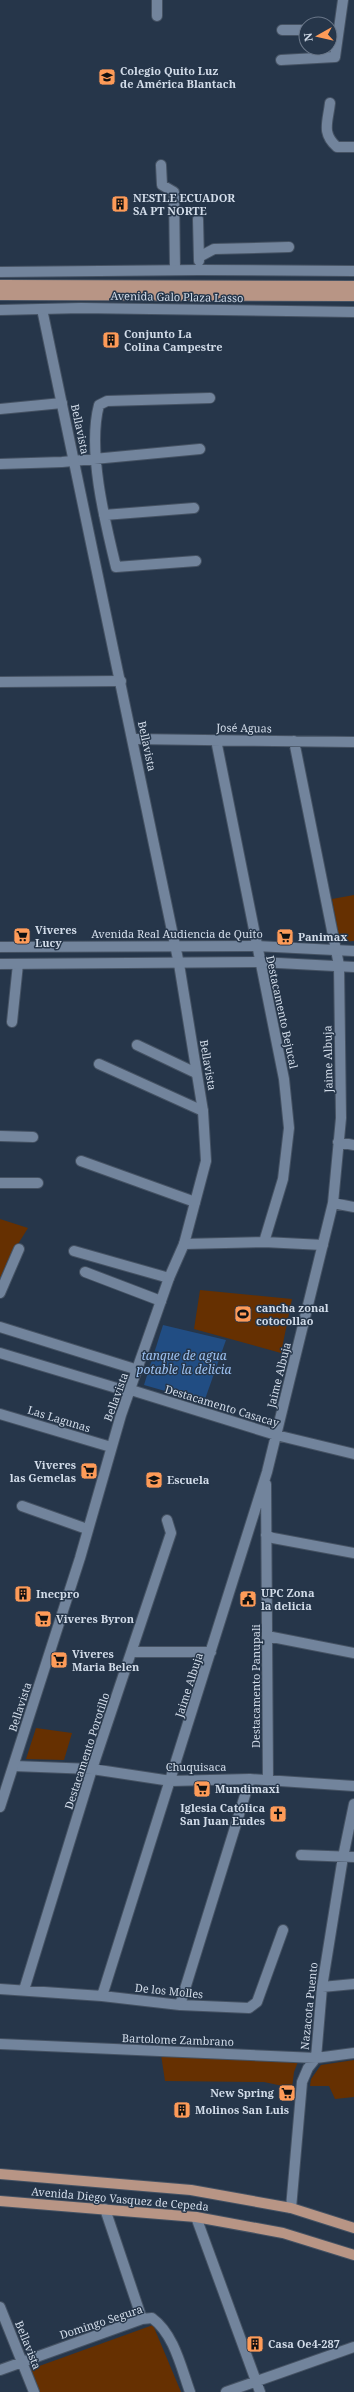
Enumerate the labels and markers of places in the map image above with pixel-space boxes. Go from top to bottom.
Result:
place label: Colegio Quito Luz de América Blantach [120,63,237,91]
school or university icon: Colegio Quito Luz de América Blantach [97,67,117,87]
place label: NESTLE ECUADOR SA PT NORTE [133,190,235,218]
building icon: NESTLE ECUADOR SA PT NORTE [110,194,130,214]
place label: Conjunto La Colina Campestre [124,326,223,354]
building icon: Conjunto La Colina Campestre [101,330,121,350]
place label: Viveres Lucy [35,922,77,950]
supermarket icon: Viveres Lucy [12,926,32,946]
supermarket icon: Panimax [275,927,295,947]
place label: Panimax [298,929,348,944]
place label: cancha zonal cotocollao [256,1300,329,1328]
sports icon: cancha zonal cotocollao [233,1304,253,1324]
place label: Viveres las Gemelas [10,1457,76,1485]
supermarket icon: Viveres las Gemelas [79,1461,99,1481]
school or university icon: Escuela [144,1470,164,1490]
place label: Escuela [167,1472,210,1487]
building icon: Inecpro [13,1584,33,1604]
place label: UPC Zona la delicia [261,1585,315,1613]
place label: Inecpro [36,1586,80,1601]
public building icon: UPC Zona la delicia [238,1589,258,1609]
supermarket icon: Viveres Byron [33,1609,53,1629]
place label: Viveres Byron [56,1611,135,1626]
place label: Viveres Maria Belen [72,1646,140,1674]
supermarket icon: Viveres Maria Belen [49,1650,69,1670]
supermarket icon: Mundimaxi [192,1779,212,1799]
place label: Mundimaxi [215,1781,280,1796]
place label: Iglesia Católica San Juan Eudes [180,1800,265,1828]
church icon: Iglesia Católica San Juan Eudes [268,1804,288,1824]
supermarket icon: New Spring [277,2083,297,2103]
place label: New Spring [210,2085,275,2100]
building icon: Molinos San Luis [172,2100,192,2120]
place label: Molinos San Luis [195,2102,289,2117]
building icon: Casa Oe4-287 [245,2334,265,2354]
place label: Casa Oe4-287 [268,2336,340,2351]

